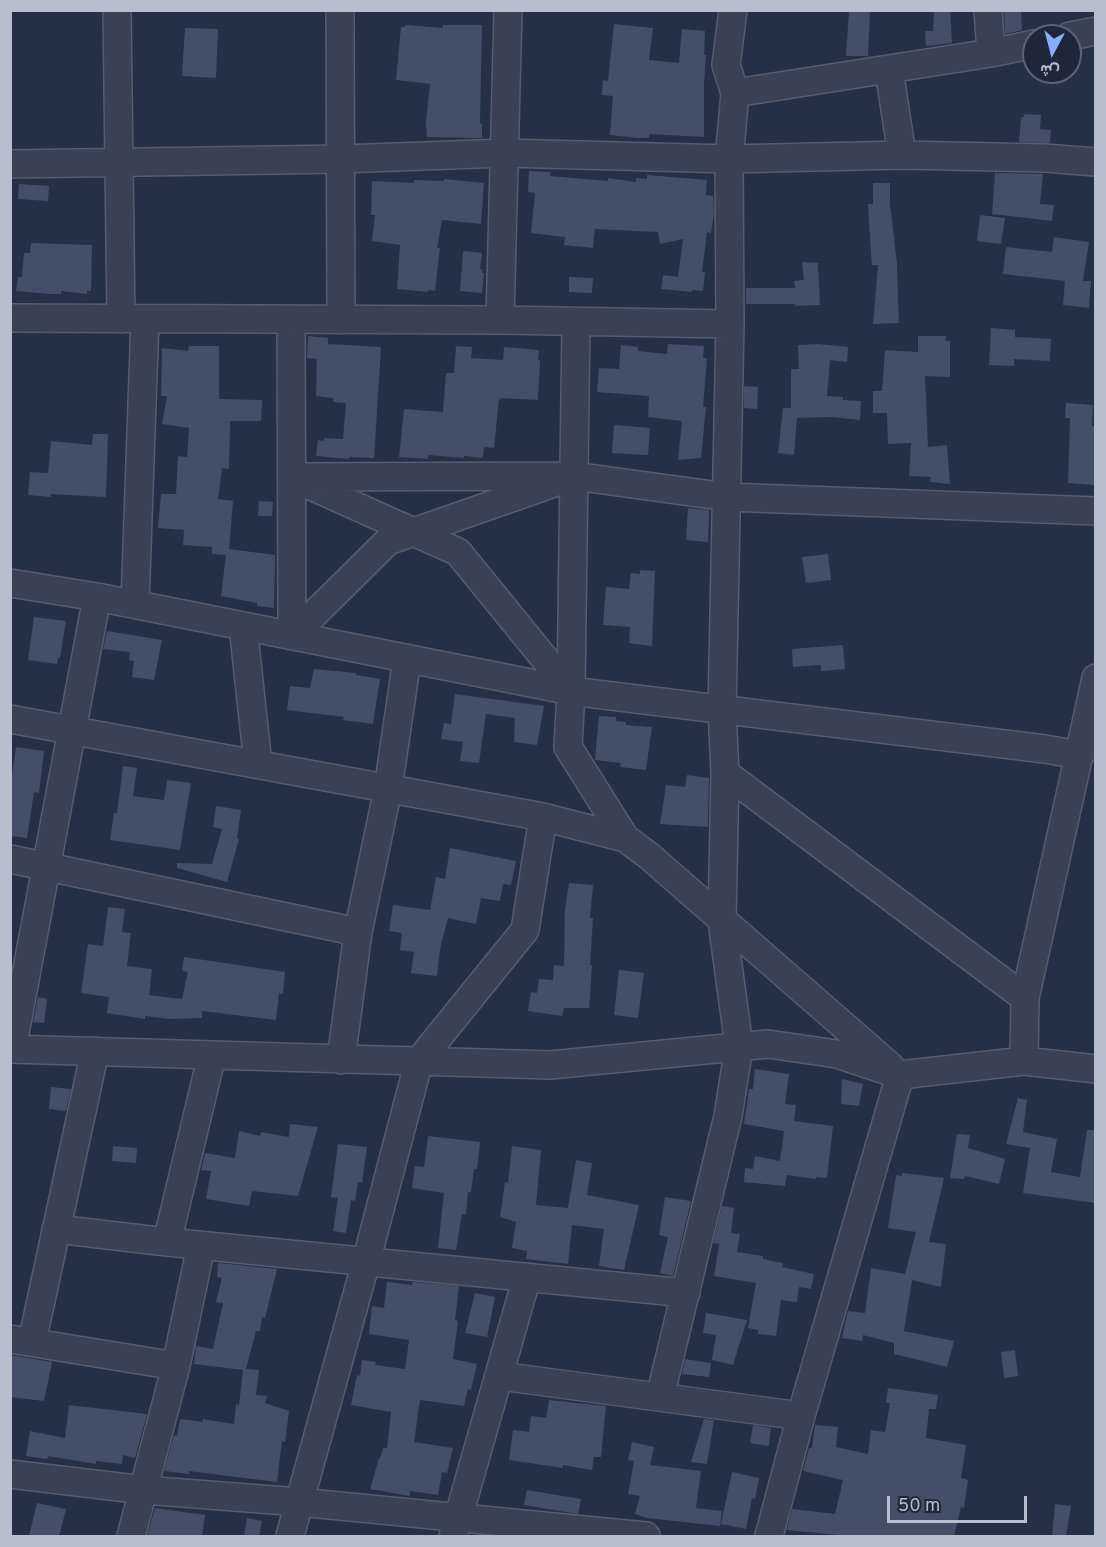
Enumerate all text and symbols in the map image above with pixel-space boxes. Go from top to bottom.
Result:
north arrow [1022,24,1082,84]
text: ش [1039,59,1061,81]
scale bar [890,1484,1030,1522]
text: 50 m [898,1495,940,1518]

